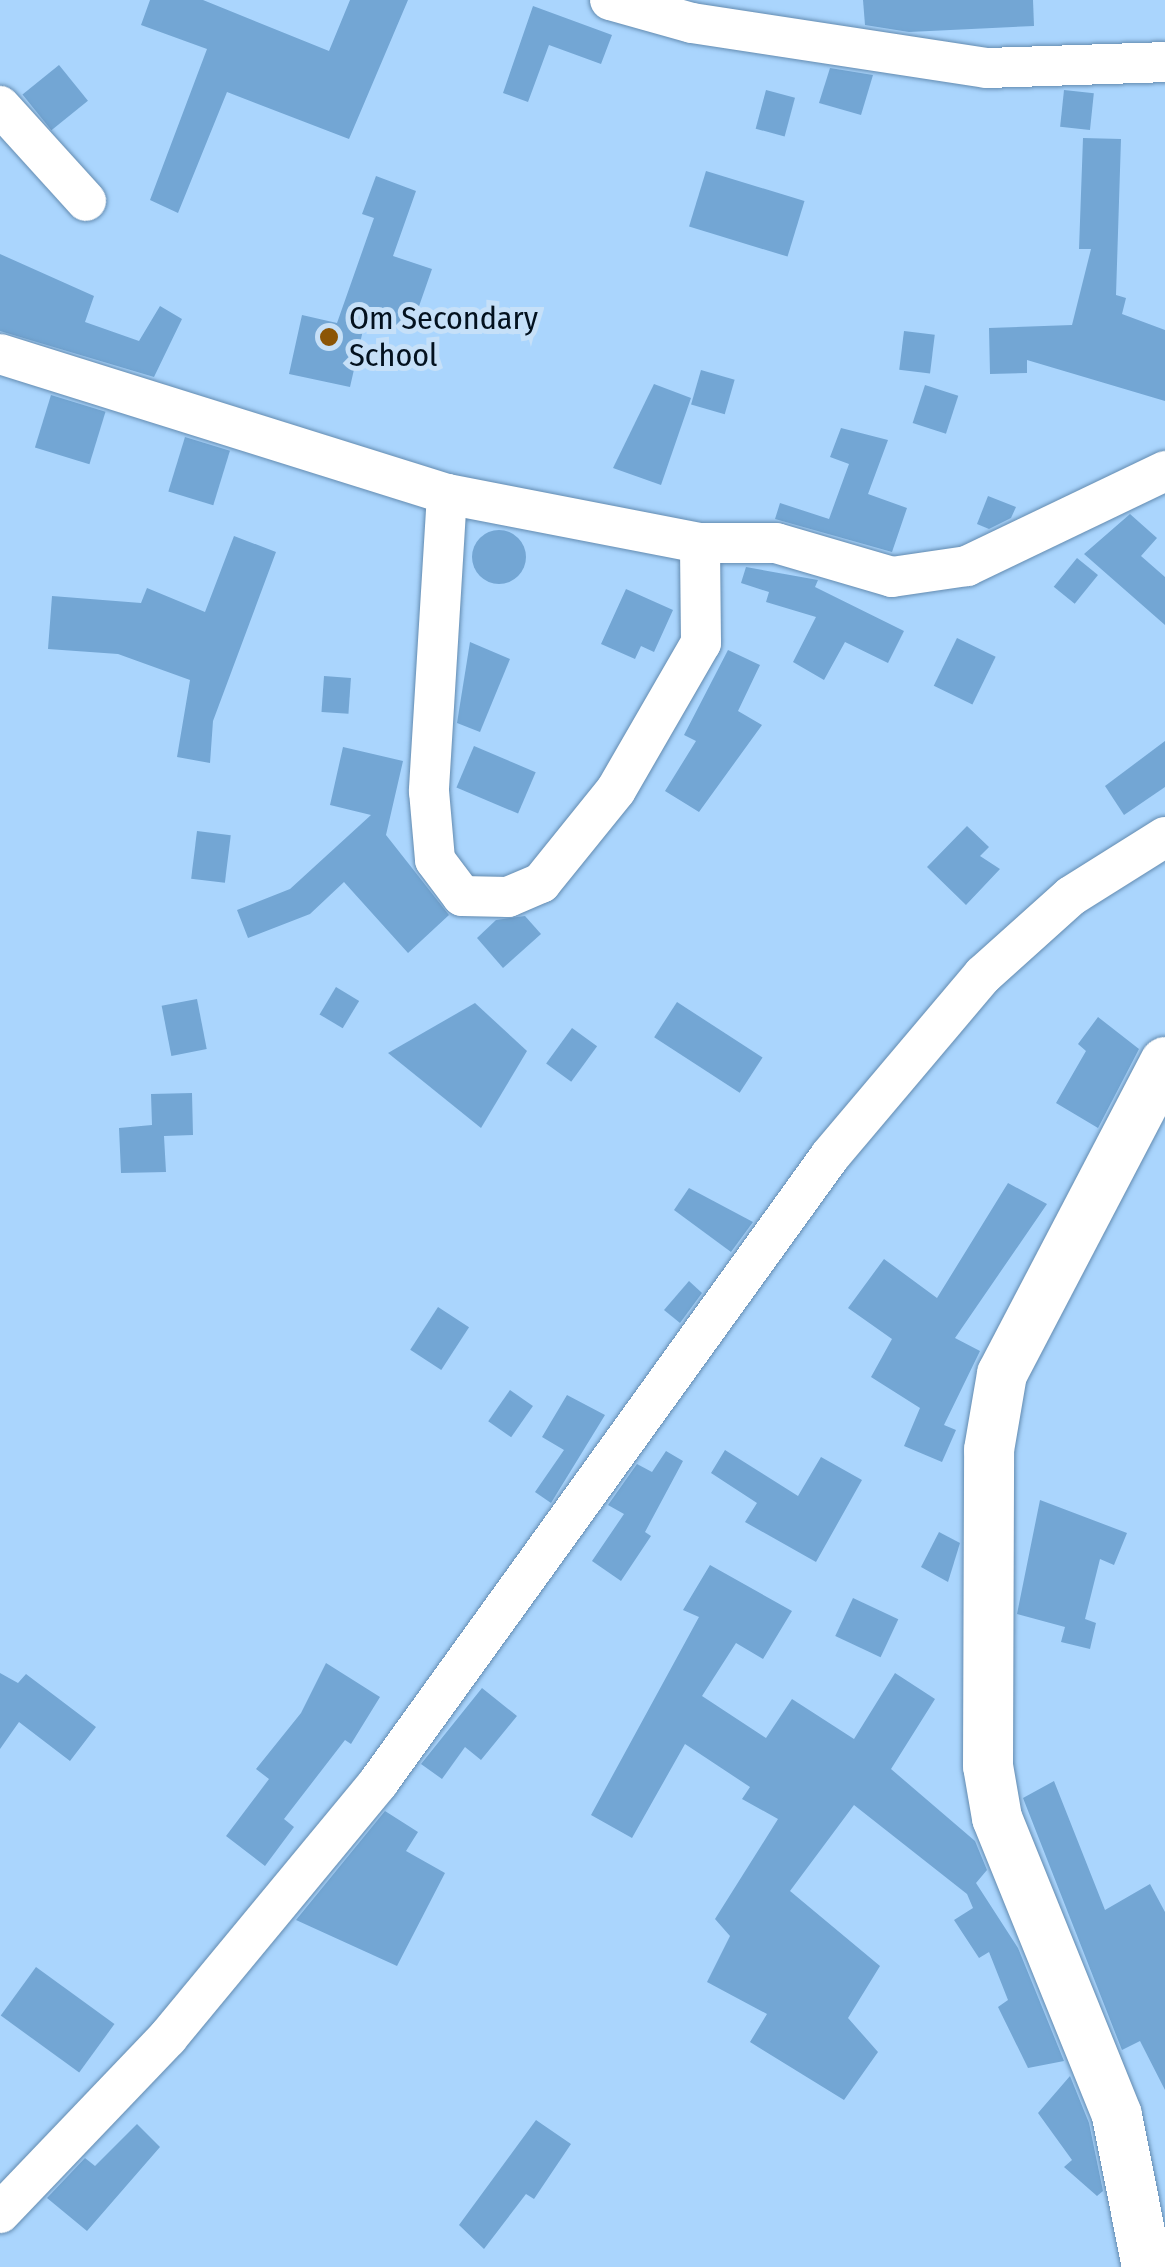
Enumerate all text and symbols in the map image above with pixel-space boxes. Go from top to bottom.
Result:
place label: Om Secondary School [349,300,538,375]
marker: Om Secondary School [318,326,340,348]

